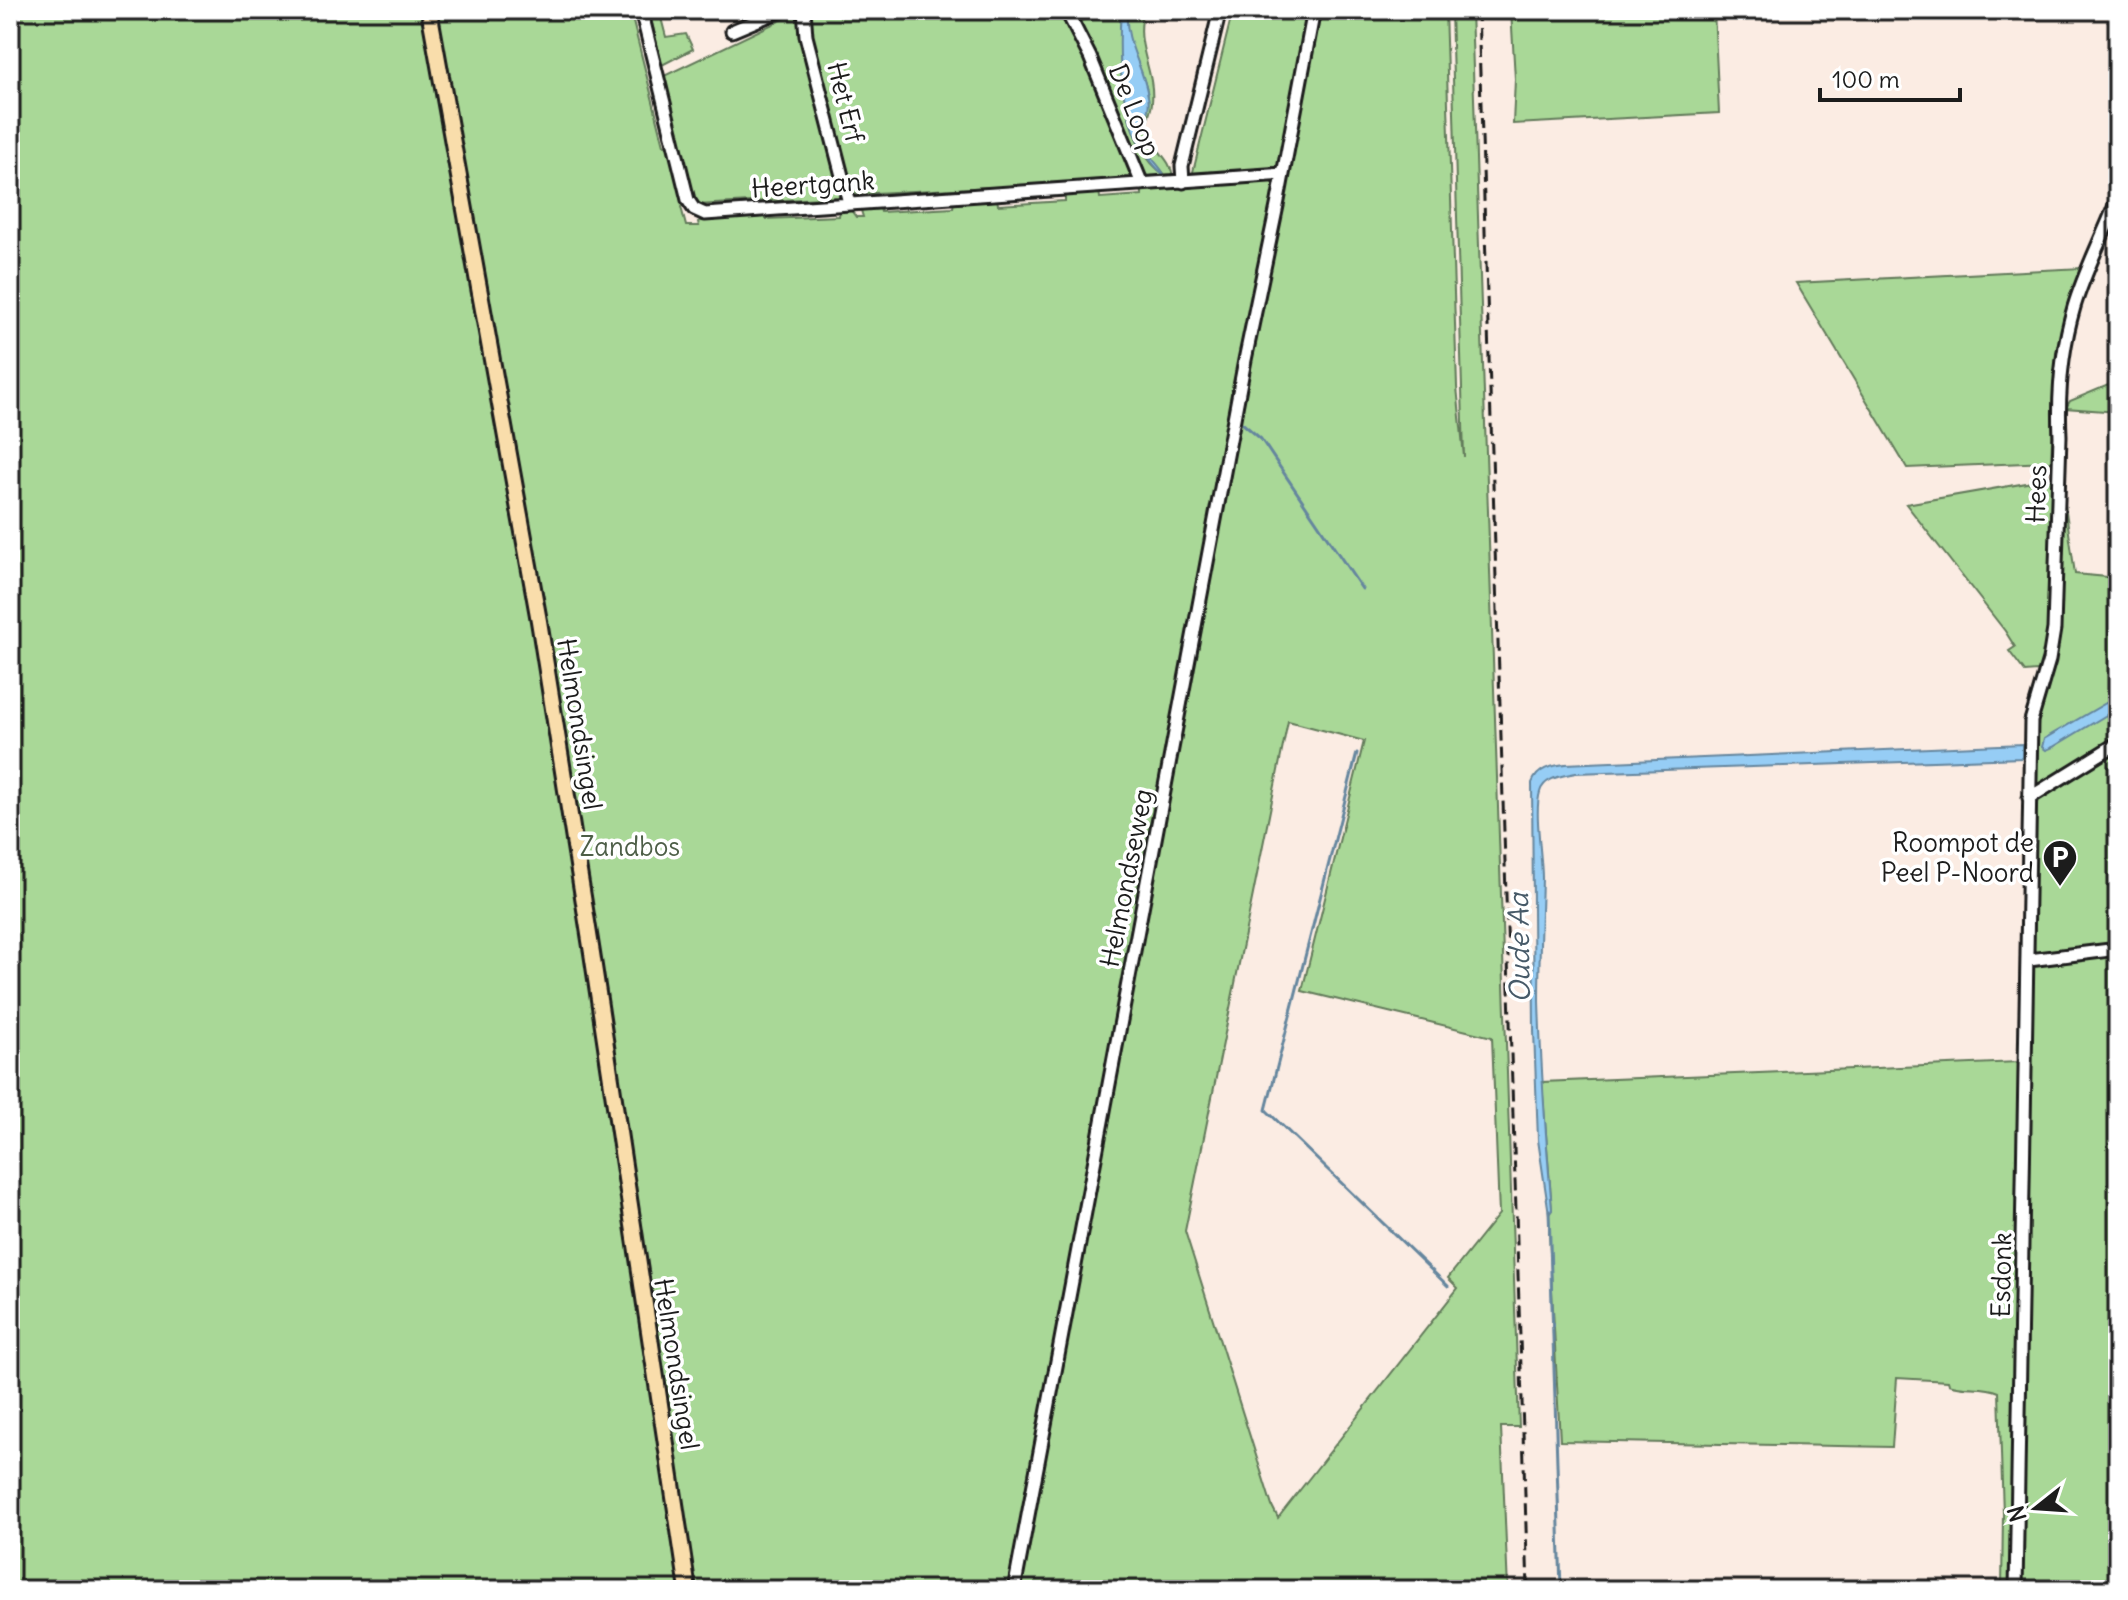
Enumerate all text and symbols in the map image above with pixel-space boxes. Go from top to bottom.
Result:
scale bar [1820,52,1960,102]
street label: Het Erf [820,58,872,146]
street label: De Loop [1102,59,1168,161]
text: 100 m [1832,64,1900,94]
street label: Heertgank [750,163,876,205]
street label: Hees [2018,464,2054,524]
street label: Helmondsingel [550,636,610,812]
street label: Helmondseweg [1093,786,1159,970]
place label: Roompot de Peel P-Noord [1881,826,2034,889]
park label: Zandbos [580,830,680,863]
parking icon: Roompot de Peel P-Noord [2041,838,2079,888]
water label: Oude Aa [1500,891,1538,1003]
street label: Esdonk [1984,1232,2018,1318]
street label: Helmondsingel [647,1276,707,1452]
north arrow [1996,1468,2076,1548]
text: N [2001,1502,2032,1525]

